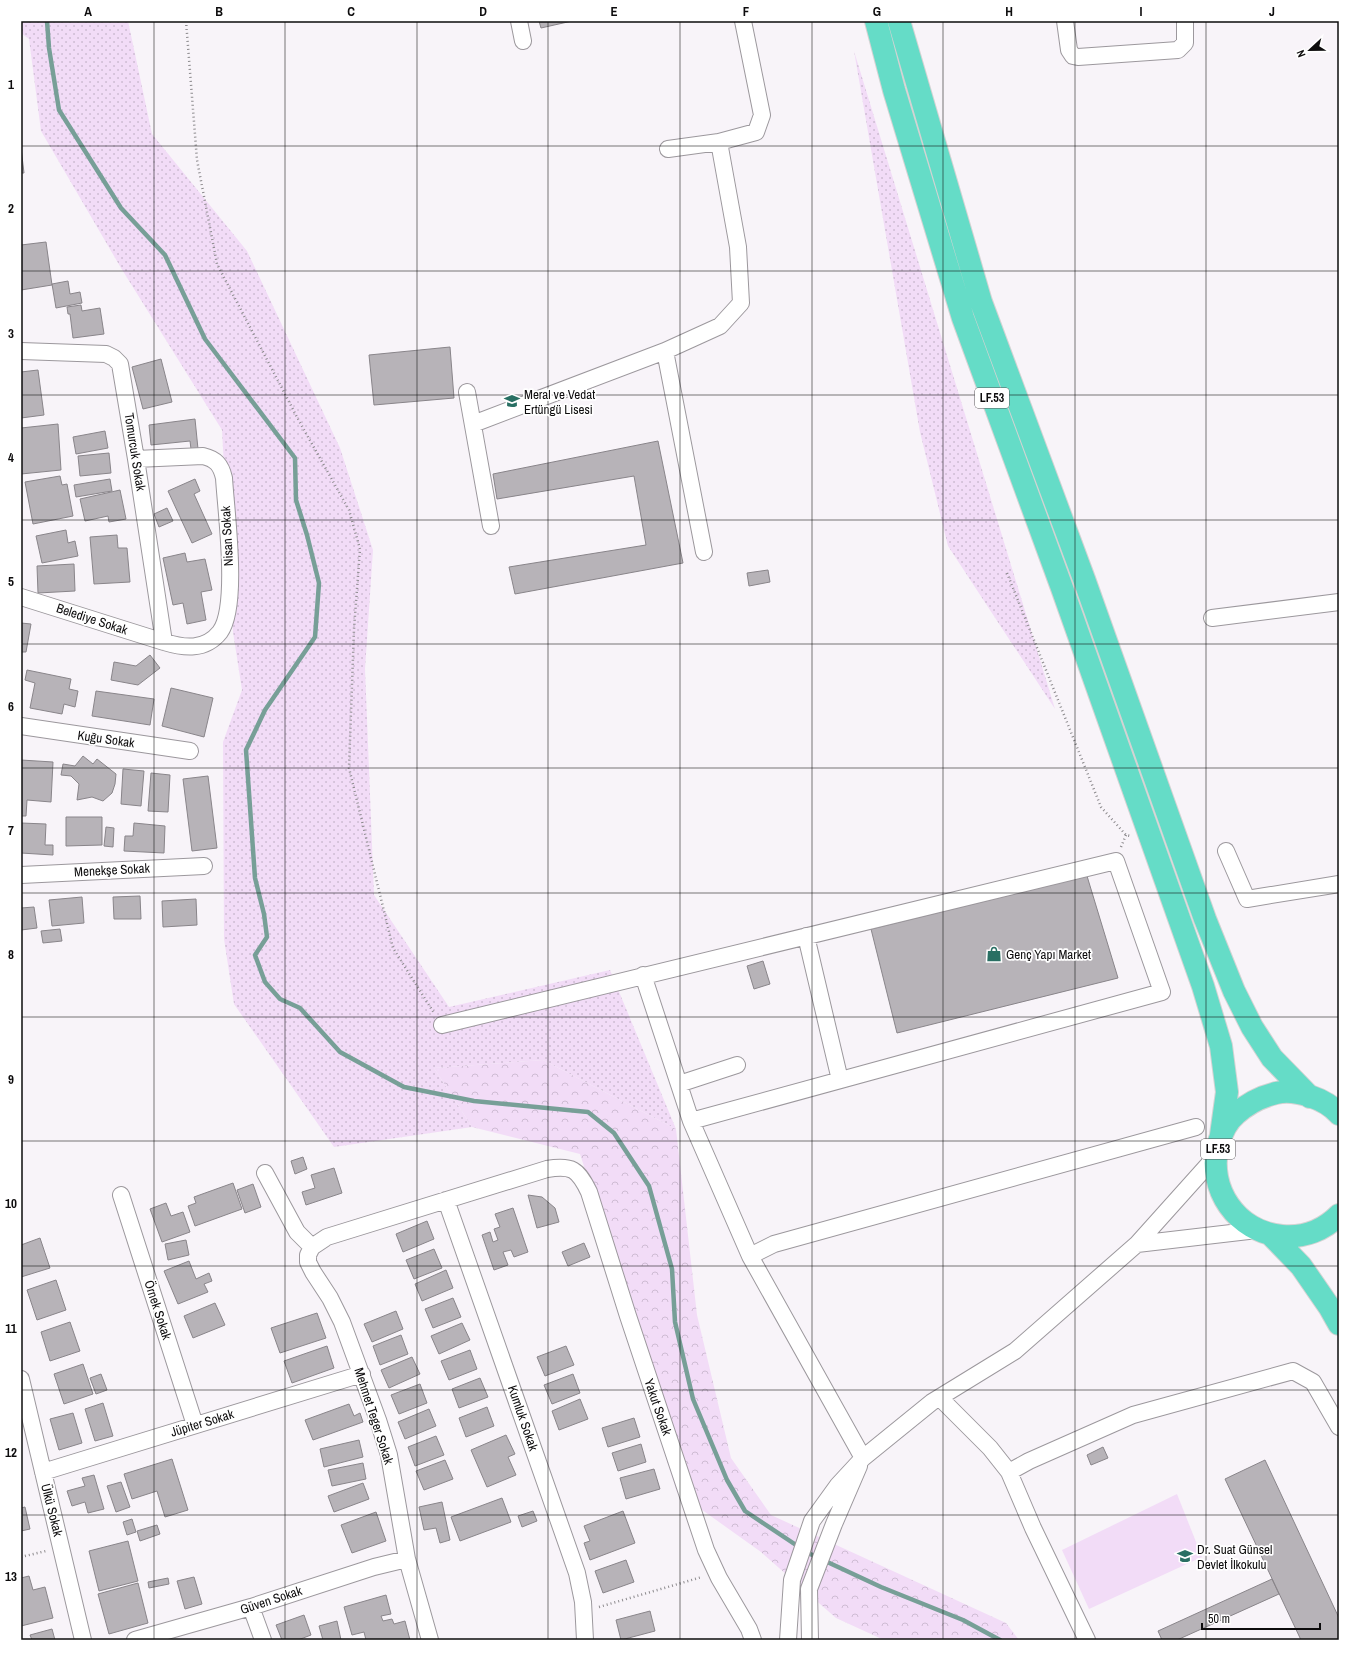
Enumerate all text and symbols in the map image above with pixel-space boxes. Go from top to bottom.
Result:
text: A [84,3,92,20]
text: B [215,3,223,20]
text: C [347,3,355,20]
text: D [479,3,487,20]
text: E [610,3,618,20]
text: F [743,3,750,20]
text: G [873,3,881,20]
text: H [1005,3,1013,20]
text: I [1140,3,1143,20]
text: J [1269,3,1275,20]
north arrow [1290,30,1330,70]
text: N [1293,48,1308,59]
text: 1 [8,76,14,93]
text: 2 [8,200,14,217]
text: 3 [8,325,14,342]
place label: Meral ve Vedat Ertüngü Lisesi [524,386,595,418]
road number: LF.53 [975,388,1009,408]
school or university icon: Meral ve Vedat Ertüngü Lisesi [503,392,521,410]
street label: Tomurcuk Sokak [120,412,150,493]
text: 4 [8,449,14,466]
street label: Nisan Sokak [217,505,237,567]
text: 5 [8,573,14,590]
street label: Belediye Sokak [54,599,130,639]
text: 6 [8,698,14,715]
street label: Kuğu Sokak [76,727,136,752]
text: 7 [8,822,14,839]
street label: Menekşe Sokak [74,859,151,880]
shop icon: Genç Yapı Market [985,945,1003,963]
text: 8 [8,946,14,963]
place label: Genç Yapı Market [1006,946,1091,963]
text: 9 [8,1071,14,1088]
road number: LF.53 [1201,1139,1235,1159]
text: 10 [5,1195,17,1212]
street label: Örnek Sokak [140,1278,176,1343]
text: 11 [5,1320,17,1337]
street label: Mehmet Teger Sokak [350,1366,398,1467]
street label: Yakut Sokak [640,1376,676,1438]
street label: Kumluk Sokak [504,1383,542,1454]
street label: Jüpiter Sokak [168,1405,236,1441]
text: 12 [5,1444,17,1461]
street label: Ülkü Sokak [37,1482,67,1539]
place label: Dr. Suat Günsel Devlet İlkokulu [1197,1541,1272,1573]
school or university icon: Dr. Suat Günsel Devlet İlkokulu [1176,1547,1194,1565]
text: 13 [5,1568,17,1585]
street label: Güven Sokak [238,1582,305,1618]
scale bar [1202,1605,1320,1631]
text: 50 m [1208,1611,1230,1627]

